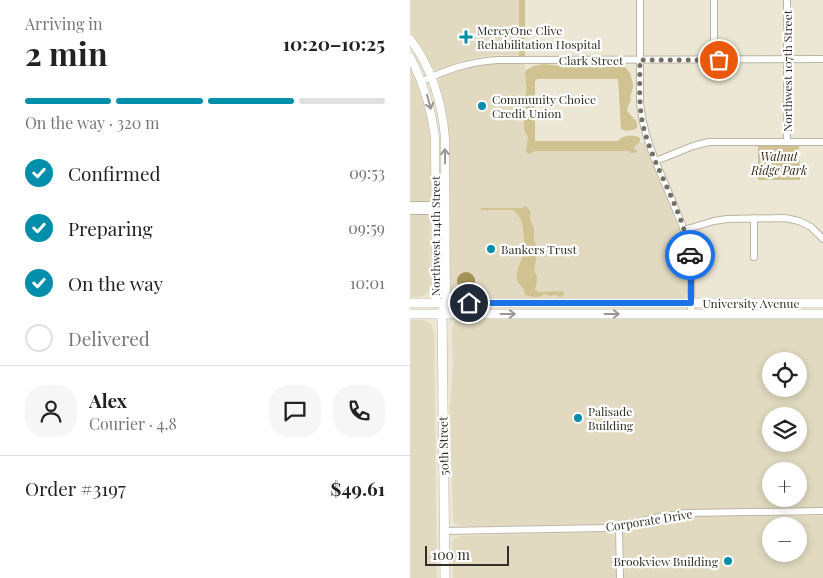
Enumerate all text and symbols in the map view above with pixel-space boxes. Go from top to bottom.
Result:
street label: Northwest 107th Street [779,9,795,132]
text: Arriving in [25,13,103,34]
place label: MercyOne Clive Rehabilitation Hospital [477,22,601,52]
text: 10:20–10:25 [283,30,385,56]
marker: MercyOne Clive Rehabilitation Hospital [459,30,473,44]
text: 2 min [25,31,108,74]
pin [698,39,740,81]
icon: bag [705,46,733,74]
street label: Clark Street [559,52,624,68]
place label: Community Choice Credit Union [492,91,596,121]
one-way arrow [424,93,434,109]
marker: Community Choice Credit Union [476,100,488,112]
text: On the way · 320 m [25,112,160,133]
one-way arrow [440,148,450,164]
park label: Walnut Ridge Park [750,148,807,178]
icon: check [25,159,53,187]
text: Confirmed [68,160,161,186]
text: 09:53 [349,162,385,183]
street label: Northwest 114th Street [427,175,443,296]
icon: check [25,214,53,242]
text: Preparing [68,215,153,241]
text: 09:59 [348,217,385,238]
courier [665,230,715,280]
place label: Bankers Trust [501,241,577,257]
icon: car [676,241,704,269]
marker: Bankers Trust [485,243,497,255]
icon: check [25,269,53,297]
text: On the way [68,270,163,296]
text: 10:01 [350,272,385,293]
pin [448,282,490,324]
icon: home [455,289,483,317]
street label: University Avenue [703,295,799,311]
one-way arrow [500,309,516,319]
one-way arrow [603,309,619,319]
text: Delivered [68,325,150,351]
map controls [762,352,807,562]
button: locate [762,352,807,397]
button: person [25,385,77,437]
button: chat [269,385,321,437]
button: phone [333,385,385,437]
text: Alex [89,387,127,413]
place label: Palisade Building [588,403,634,433]
button: layers [762,407,807,452]
marker: Palisade Building [572,412,584,424]
text: Courier · 4.8 [89,413,177,434]
street label: 50th Street [434,416,452,475]
button: + [762,462,807,507]
text: Order #3197 [25,475,126,501]
text: $49.61 [330,475,385,501]
street label: Corporate Drive [604,505,694,535]
button: − [762,517,807,562]
scale bar [425,543,509,566]
text: 100 m [432,545,470,564]
place label: Brookview Building [613,553,719,569]
marker: Brookview Building [722,555,734,567]

